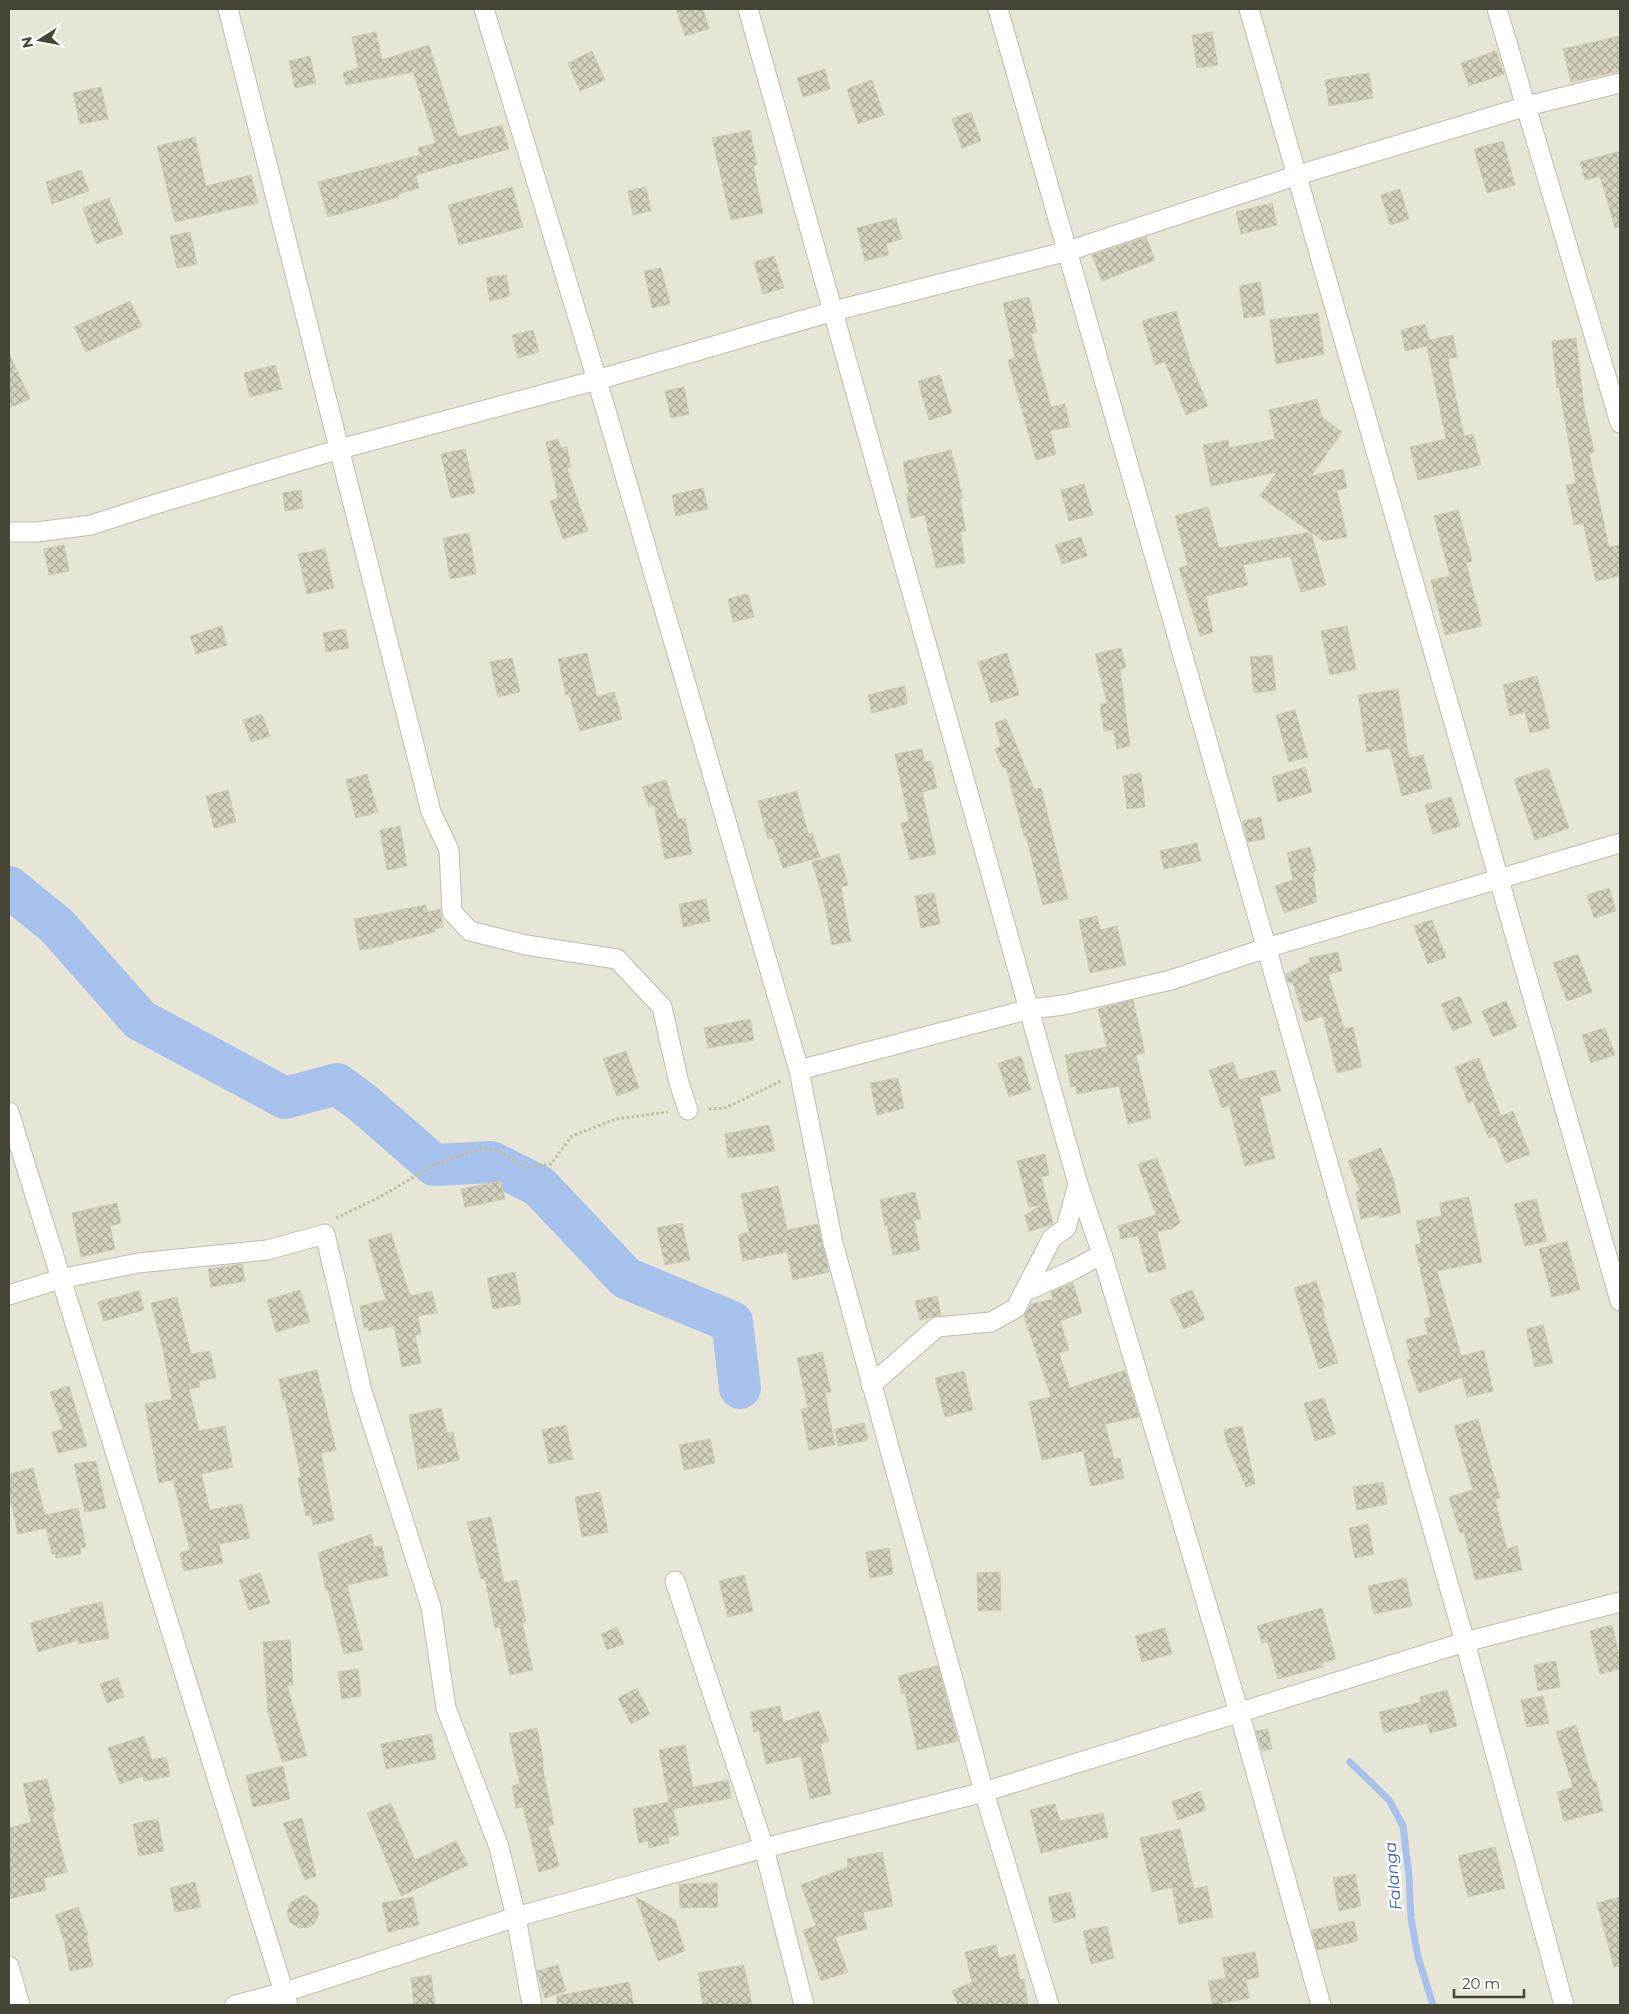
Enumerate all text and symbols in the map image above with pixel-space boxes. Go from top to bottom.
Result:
north arrow [15,15,65,65]
text: N [17,35,37,50]
water label: Falanga [1381,1841,1405,1911]
scale bar [1454,1966,1524,1998]
text: 20 m [1462,1974,1500,1993]

